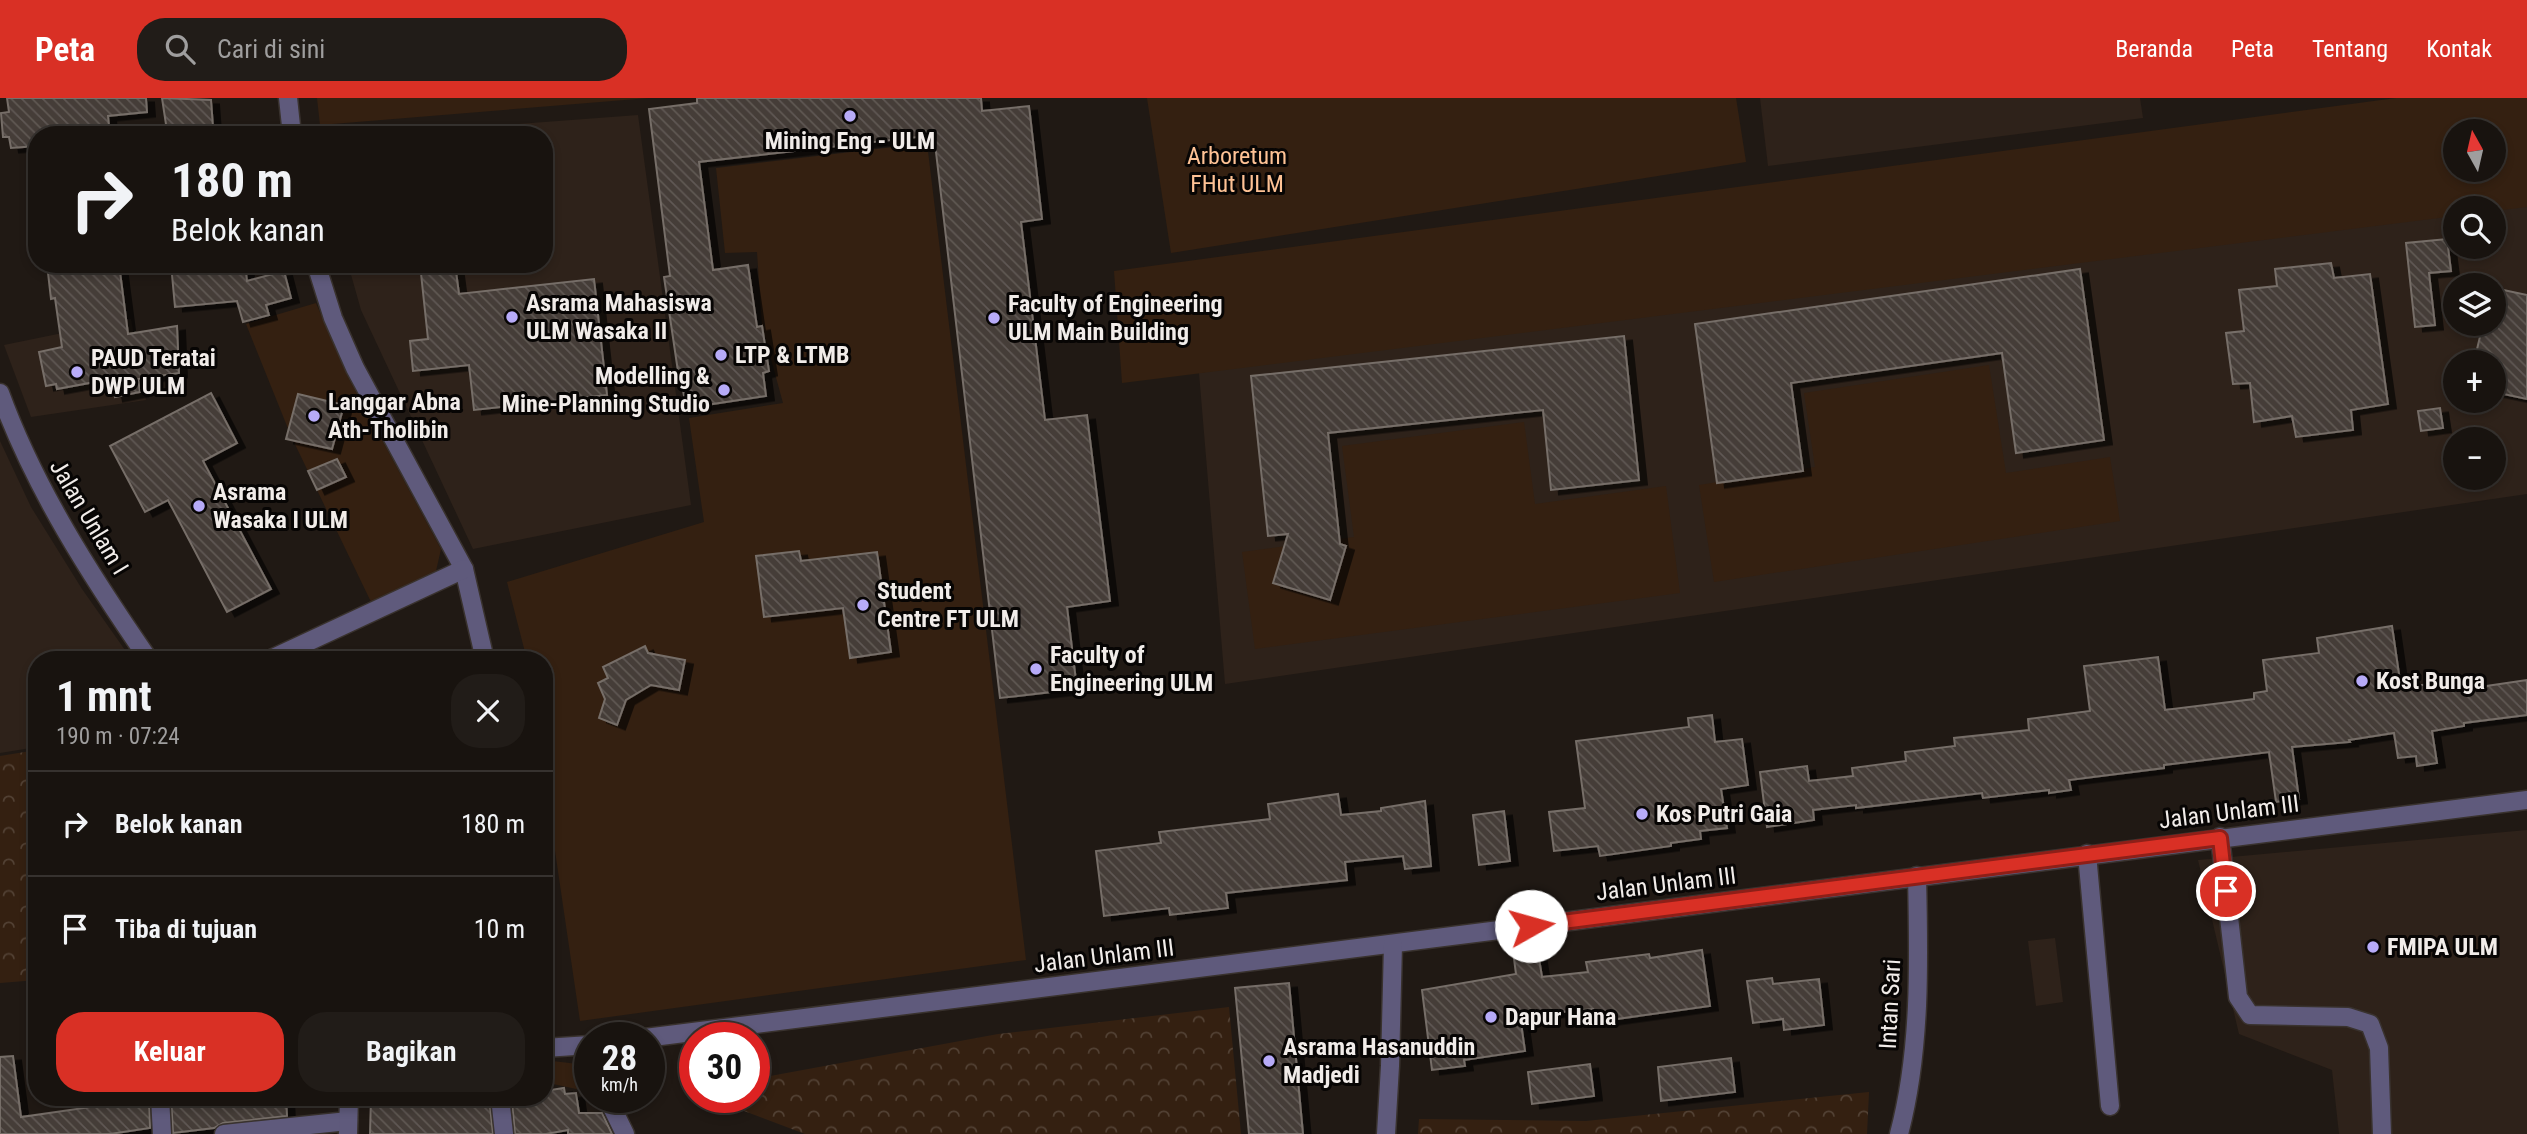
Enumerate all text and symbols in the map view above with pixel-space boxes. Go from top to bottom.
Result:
search box [137,18,627,81]
text: Peta [35,30,95,69]
icon: search [161,30,199,68]
text: Cari di sini [217,34,325,64]
text: Beranda [2115,35,2193,63]
text: Peta [2231,35,2274,63]
text: Tentang [2312,35,2388,63]
text: Kontak [2426,35,2492,63]
marker: Mining Eng - ULM [842,108,858,124]
north arrow [2443,119,2506,182]
map controls [2443,119,2506,490]
place label: Mining Eng - ULM [765,127,935,155]
park label: Arboretum FHut ULM [1187,142,1287,198]
text: 180 m [171,152,293,209]
icon: right [56,154,147,245]
button: search [2443,196,2506,259]
text: Belok kanan [171,211,325,249]
button: layers [2443,273,2506,336]
place label: Asrama Mahasiswa ULM Wasaka II [526,289,712,345]
place label: Faculty of Engineering ULM Main Building [1008,290,1223,346]
marker: Asrama Mahasiswa ULM Wasaka II [504,309,520,325]
marker: Faculty of Engineering ULM Main Building [986,310,1002,326]
place label: LTP & LTMB [735,341,849,369]
place label: PAUD Teratai DWP ULM [91,344,216,400]
marker: LTP & LTMB [713,347,729,363]
button: + [2443,350,2506,413]
place label: Modelling & Mine-Planning Studio [502,362,710,418]
marker: PAUD Teratai DWP ULM [69,364,85,380]
marker: Modelling & Mine-Planning Studio [716,382,732,398]
place label: Langgar Abna Ath-Tholibin [328,388,461,444]
marker: Langgar Abna Ath-Tholibin [306,408,322,424]
button: − [2443,427,2506,490]
street label: Jalan Unlam I [44,455,134,579]
place label: Asrama Wasaka I ULM [213,478,348,534]
marker: Asrama Wasaka I ULM [191,498,207,514]
place label: Student Centre FT ULM [877,577,1019,633]
marker: Student Centre FT ULM [855,597,871,613]
place label: Faculty of Engineering ULM [1050,641,1213,697]
marker: Faculty of Engineering ULM [1028,661,1044,677]
place label: Kost Bunga [2376,667,2485,695]
text: 1 mnt [56,672,152,721]
marker: Kost Bunga [2354,673,2370,689]
button: close [451,674,525,748]
text: 190 m · 07:24 [56,723,180,750]
street label: Jalan Unlam III [2157,790,2301,834]
place label: Kos Putri Gaia [1656,800,1792,828]
icon: right [56,805,94,843]
marker: Kos Putri Gaia [1634,806,1650,822]
text: Belok kanan [115,809,242,839]
text: 180 m [461,809,525,839]
pin [2196,861,2256,921]
street label: Jalan Unlam III [1594,862,1738,906]
icon: arrive [2207,872,2245,910]
position arrow [1494,889,1568,963]
icon: arrive [56,910,94,948]
text: Tiba di tujuan [115,914,257,944]
text: 10 m [474,914,525,944]
place label: FMIPA ULM [2387,933,2498,961]
street label: Jalan Unlam III [1032,934,1176,978]
marker: FMIPA ULM [2365,939,2381,955]
street label: Intan Sari [1874,958,1906,1050]
place label: Dapur Hana [1505,1003,1616,1031]
marker: Dapur Hana [1483,1009,1499,1025]
button: Keluar [56,1012,284,1092]
button: Bagikan [298,1012,525,1092]
speed limit sign: 30 [679,1022,770,1113]
place label: Asrama Hasanuddin Madjedi [1283,1033,1475,1089]
text: 28 [602,1038,637,1079]
marker: Asrama Hasanuddin Madjedi [1261,1053,1277,1069]
text: km/h [601,1074,638,1095]

